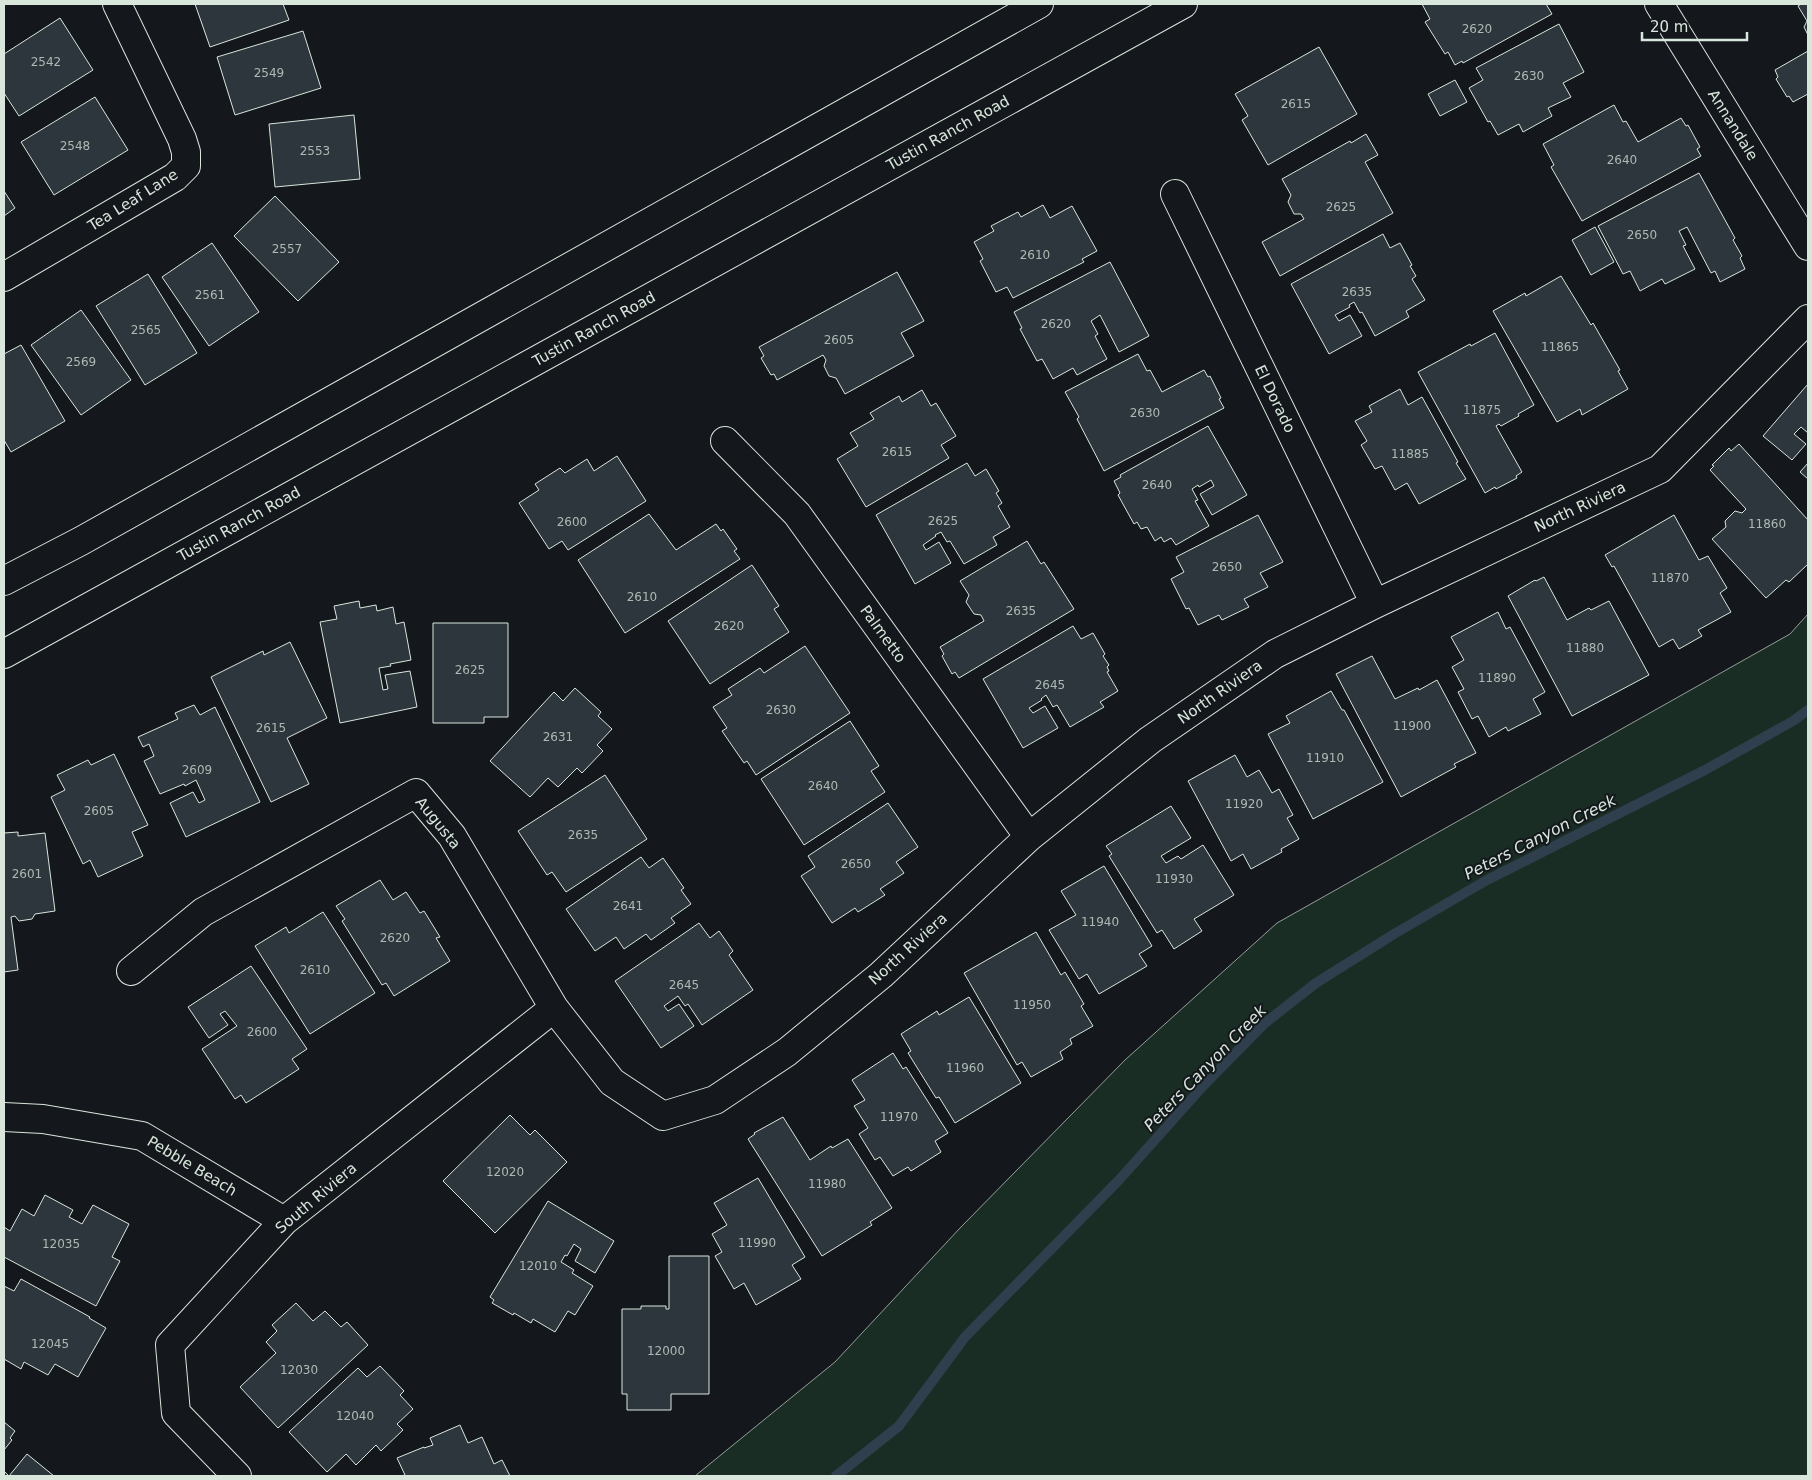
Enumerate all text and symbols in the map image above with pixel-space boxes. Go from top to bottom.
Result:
scale bar [1642,10,1747,42]
text: 20 m [1650,18,1688,36]
house number: 2620 [1462,22,1492,36]
house number: 2542 [31,55,61,69]
house number: 2549 [254,66,284,80]
house number: 2630 [1514,69,1544,83]
street label: Annandale [1704,86,1762,164]
street label: Tustin Ranch Road [883,92,1012,175]
house number: 2615 [1281,97,1311,111]
house number: 2548 [60,139,90,153]
house number: 2553 [300,144,330,158]
house number: 2640 [1607,153,1637,167]
street label: Tea Leaf Lane [84,165,181,235]
house number: 2625 [1326,200,1356,214]
house number: 2650 [1627,228,1657,242]
house number: 2557 [272,242,302,256]
house number: 2610 [1020,248,1050,262]
house number: 2635 [1342,285,1372,299]
house number: 2561 [195,288,225,302]
street label: Tustin Ranch Road [529,288,658,371]
house number: 2620 [1041,317,1071,331]
house number: 2565 [131,323,161,337]
house number: 2605 [824,333,854,347]
house number: 11865 [1541,340,1579,354]
house number: 2569 [66,355,96,369]
street label: El Dorado [1251,362,1299,436]
house number: 11875 [1463,403,1501,417]
house number: 2630 [1130,406,1160,420]
house number: 2615 [882,445,912,459]
house number: 11885 [1391,447,1429,461]
house number: 2640 [1142,478,1172,492]
street label: North Riviera [1531,478,1629,536]
street label: Tustin Ranch Road [174,483,303,566]
house number: 2625 [928,514,958,528]
house number: 2600 [557,515,587,529]
house number: 11860 [1748,517,1786,531]
house number: 2650 [1212,560,1242,574]
house number: 11870 [1651,571,1689,585]
house number: 2610 [627,590,657,604]
street label: Palmetto [856,602,910,666]
house number: 2635 [1006,604,1036,618]
house number: 2620 [714,619,744,633]
house number: 11880 [1566,641,1604,655]
street label: North Riviera [1174,656,1266,728]
house number: 2625 [455,663,485,677]
house number: 11890 [1478,671,1516,685]
house number: 2645 [1035,678,1065,692]
house number: 2630 [766,703,796,717]
house number: 11900 [1393,719,1431,733]
house number: 2615 [256,721,286,735]
house number: 2631 [543,730,573,744]
house number: 11910 [1306,751,1344,765]
house number: 2609 [182,763,212,777]
house number: 2640 [808,779,838,793]
water label: Peters Canyon Creek [1461,790,1620,884]
street label: Augusta [412,793,464,853]
house number: 11920 [1225,797,1263,811]
house number: 2605 [84,804,114,818]
house number: 2635 [568,828,598,842]
house number: 2650 [841,857,871,871]
house number: 2601 [12,867,42,881]
house number: 11930 [1155,872,1193,886]
house number: 2641 [613,899,643,913]
street label: North Riviera [865,909,951,989]
house number: 11940 [1081,915,1119,929]
house number: 2620 [380,931,410,945]
house number: 2610 [300,963,330,977]
house number: 2645 [669,978,699,992]
house number: 11950 [1013,998,1051,1012]
water label: Peters Canyon Creek [1140,1000,1271,1135]
house number: 2600 [247,1025,277,1039]
house number: 11960 [946,1061,984,1075]
house number: 11970 [880,1110,918,1124]
street label: Pebble Beach [144,1132,240,1200]
street label: South Riviera [272,1159,360,1237]
house number: 12020 [486,1165,524,1179]
house number: 11980 [808,1177,846,1191]
house number: 11990 [738,1236,776,1250]
house number: 12035 [42,1237,80,1251]
house number: 12010 [519,1259,557,1273]
house number: 12045 [31,1337,69,1351]
house number: 12000 [647,1344,685,1358]
house number: 12030 [280,1363,318,1377]
house number: 12040 [336,1409,374,1423]

